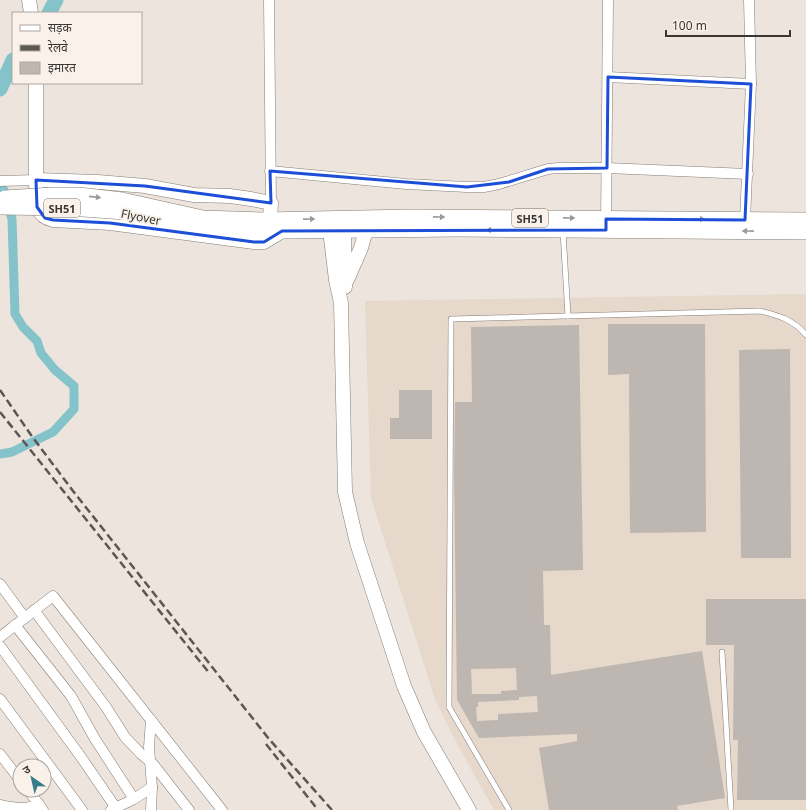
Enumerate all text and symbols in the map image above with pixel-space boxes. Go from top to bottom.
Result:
legend [12,12,142,84]
scale bar [666,12,790,38]
text: 100 m [672,17,707,34]
text: सड़क [48,19,73,36]
text: रेलवे [48,39,68,56]
text: इमारत [48,59,77,76]
one-way arrow [89,194,101,200]
road number: SH51 [44,199,80,217]
street label: Flyover [120,205,162,229]
road number: SH51 [512,209,548,227]
one-way arrow [433,214,446,220]
one-way arrow [563,215,575,222]
one-way arrow [303,216,315,223]
one-way arrow [693,216,706,222]
one-way arrow [486,226,498,233]
one-way arrow [741,228,754,234]
north arrow [12,758,52,798]
text: उ [19,761,33,777]

